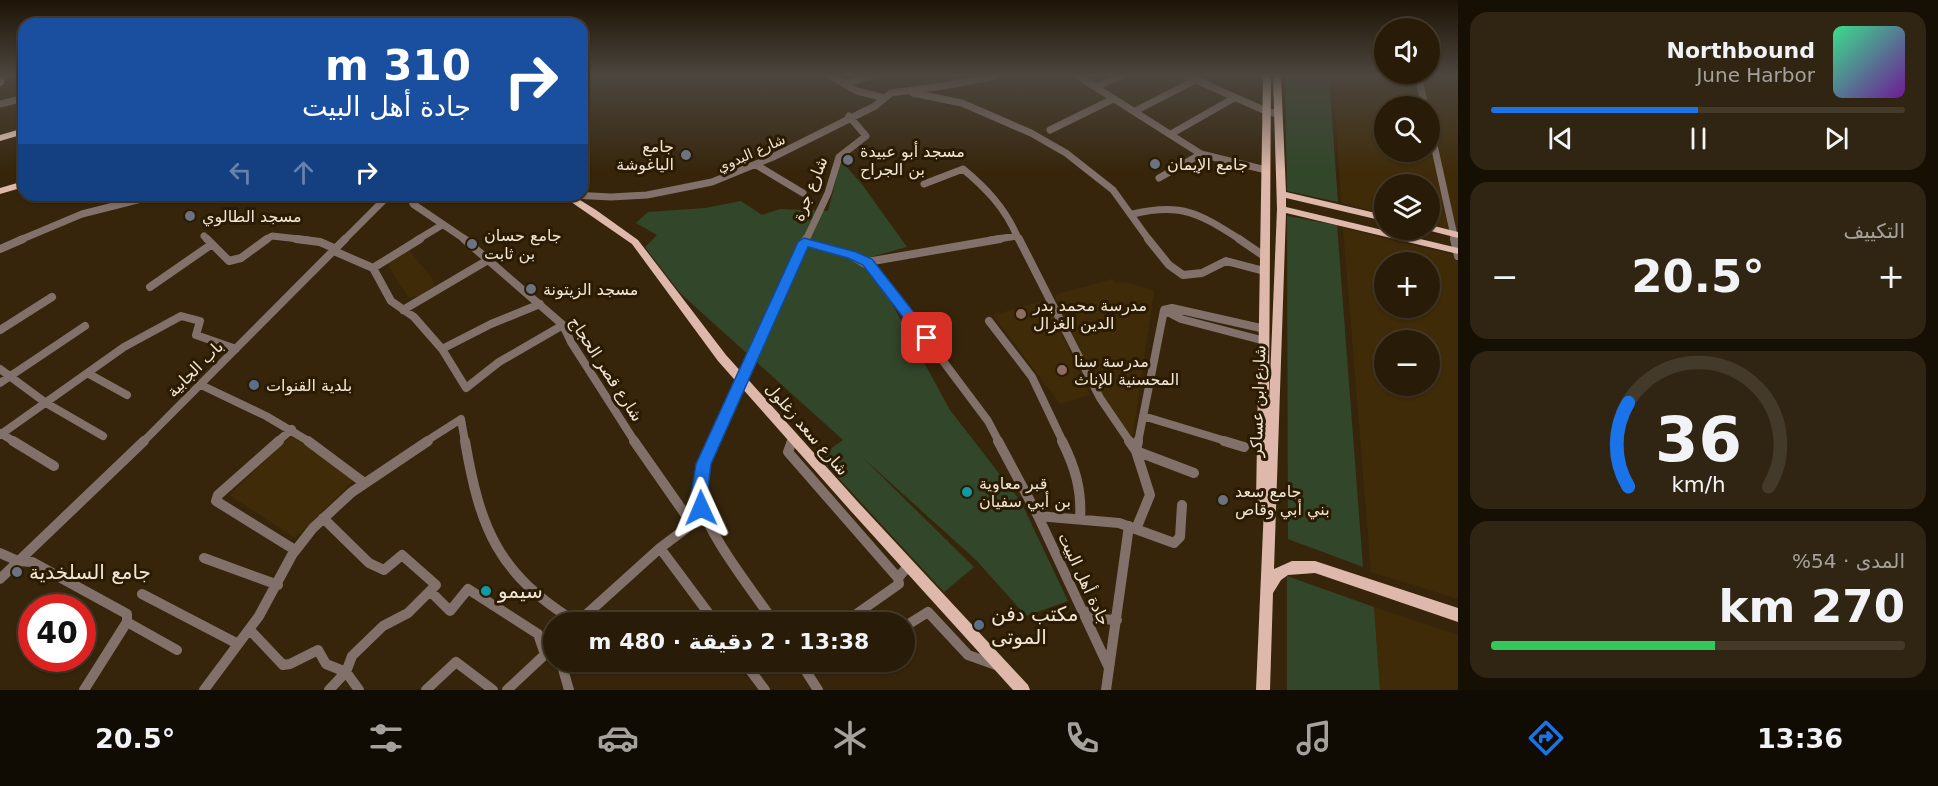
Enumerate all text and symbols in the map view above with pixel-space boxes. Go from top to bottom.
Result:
map controls [1374,18,1440,396]
button: sound [1374,18,1440,84]
text: Northbound [1667,38,1815,63]
text: 310 m [325,41,471,90]
icon: right [492,42,570,120]
text: June Harbor [1696,63,1815,87]
text: جادة أهل البيت [302,91,471,122]
button: search [1374,96,1440,162]
icon: previous [1544,122,1577,155]
icon: pause [1682,122,1715,155]
icon: next [1820,122,1853,155]
street label: شارع البدوي [714,131,788,176]
place label: جامع الياغوشة [616,137,674,175]
place label: مسجد أبو عبيدة بن الجراح [860,141,965,180]
marker: جامع الياغوشة [679,148,693,162]
marker: مسجد أبو عبيدة بن الجراح [841,153,855,167]
street label: شارع جرة [789,154,832,224]
place label: جامع الإيمان [1167,155,1248,175]
icon: left [224,156,257,189]
icon: ahead [287,156,320,189]
icon: right [350,156,383,189]
marker: جامع الإيمان [1148,157,1162,171]
button: layers [1374,174,1440,240]
place label: مسجد الطالوي [202,207,302,227]
marker: مسجد الطالوي [183,209,197,223]
text: التكييف [1843,219,1905,243]
place label: جامع حسان بن ثابت [484,226,562,264]
marker: جامع حسان بن ثابت [465,237,479,251]
text: 20.5° [1631,250,1765,303]
button: + [1374,252,1440,318]
text: − [1491,257,1519,296]
text: + [1877,257,1905,296]
place label: مسجد الزيتونة [543,280,638,300]
marker: مسجد الزيتونة [524,282,538,296]
place label: مدرسة محمد بدر الدين الغزال [1032,296,1147,334]
marker: مدرسة محمد بدر الدين الغزال [1014,307,1028,321]
pin [901,312,952,363]
street label: شارع قصر الحجاج [564,313,647,426]
icon: arrive [910,321,943,354]
button: − [1374,330,1440,396]
street label: باب الجابية [163,337,227,401]
street label: شارع ابن عساكر [1247,345,1270,458]
place label: مدرسة سنا المحسنية للإناث [1074,352,1179,389]
marker: مدرسة سنا المحسنية للإناث [1055,363,1069,377]
place label: بلدية القنوات [266,376,352,396]
marker: بلدية القنوات [247,378,261,392]
street label: شارع سعد زغلول [761,379,852,480]
text: 36 [1655,403,1741,476]
text: km/h [1671,472,1725,497]
place label: قبر معاوية بن أبي سفيان [979,474,1071,512]
position arrow [669,476,733,540]
place label: جامع سعد بني أبي وقاص [1235,482,1330,520]
marker: قبر معاوية بن أبي سفيان [960,485,974,499]
marker: جامع سعد بني أبي وقاص [1216,493,1230,507]
street label: جادة أهل البيت [1054,529,1115,628]
text: المدى · 54% [1792,549,1905,573]
place label: جامع السلخدية [29,560,151,584]
marker: جامع السلخدية [10,565,24,579]
place label: سيمو [497,579,543,603]
text: 270 km [1719,580,1905,633]
marker: سيمو [479,584,493,598]
speed limit sign: 40 [18,594,96,672]
place label: مكتب دفن الموتى [991,602,1078,649]
marker: مكتب دفن الموتى [972,618,986,632]
text: 13:38 · 2 دقيقة · 480 m [589,629,869,654]
icon: filters [365,717,407,759]
icon: car [597,717,639,759]
icon: climate [829,717,871,759]
icon: phone [1061,717,1103,759]
icon: music [1293,717,1335,759]
icon: directions [1525,717,1567,759]
text: 20.5° [95,723,175,754]
text: 13:36 [1757,723,1843,754]

